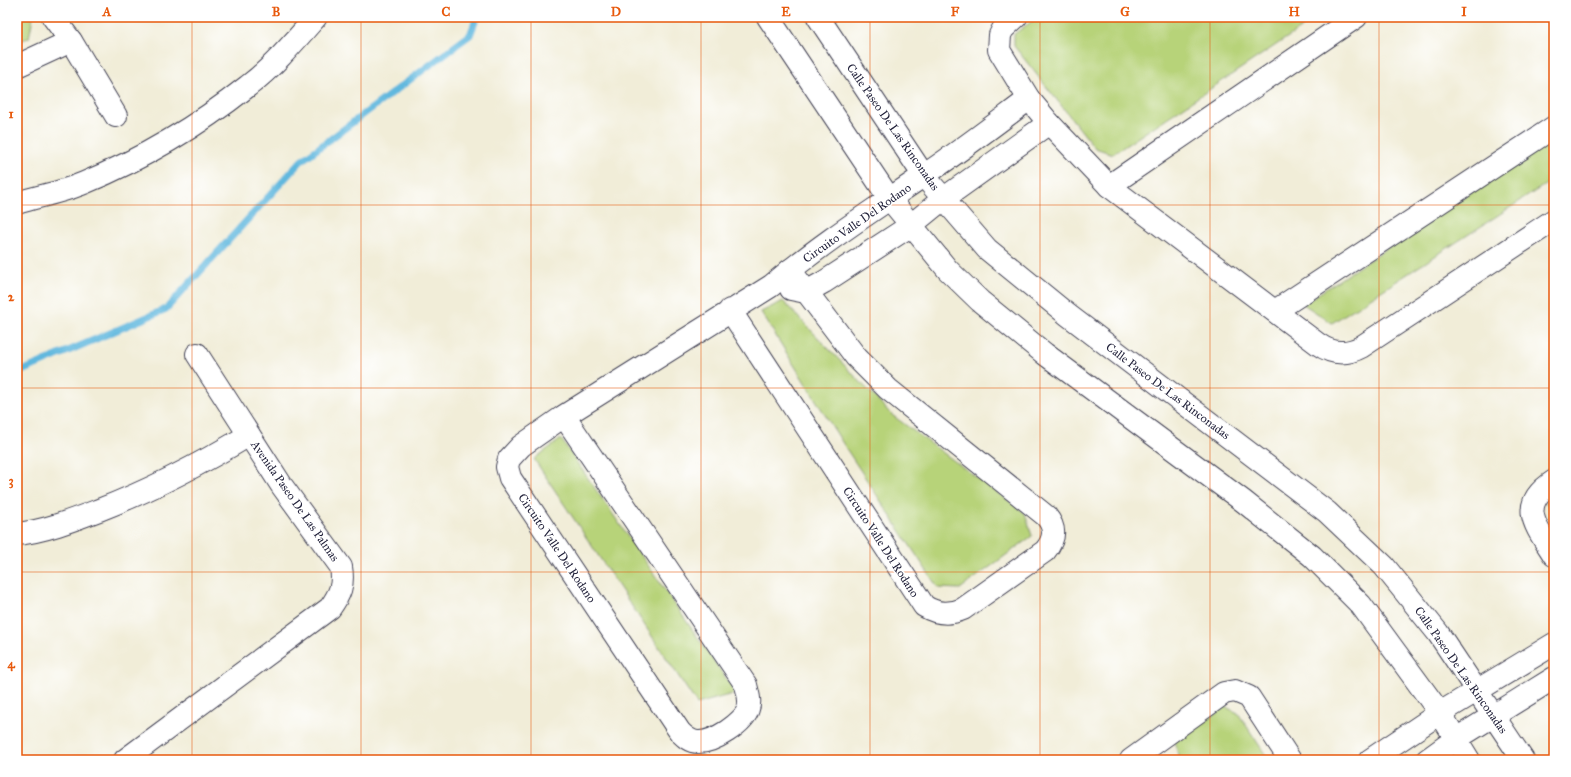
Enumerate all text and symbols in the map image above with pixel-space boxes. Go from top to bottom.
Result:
text: A [102,4,112,20]
text: B [272,4,281,20]
text: C [442,4,451,20]
text: D [611,4,621,20]
text: E [781,4,791,20]
text: F [951,4,960,20]
text: G [1120,4,1130,20]
text: H [1288,4,1300,20]
text: I [1461,4,1467,20]
street label: Calle Paseo De Las Rinconadas [844,61,942,193]
text: 1 [8,106,14,122]
street label: Circuito Valle Del Rodano [800,180,914,266]
text: 2 [8,289,15,305]
street label: Calle Paseo De Las Rinconadas [1103,340,1233,442]
street label: Avenida Paseo De Las Palmas [247,437,342,564]
text: 3 [8,473,14,489]
street label: Circuito Valle Del Rodano [840,484,922,600]
street label: Circuito Valle Del Rodano [515,491,599,605]
street label: Calle Paseo De Las Rinconadas [1412,604,1510,736]
text: 4 [7,656,15,672]

